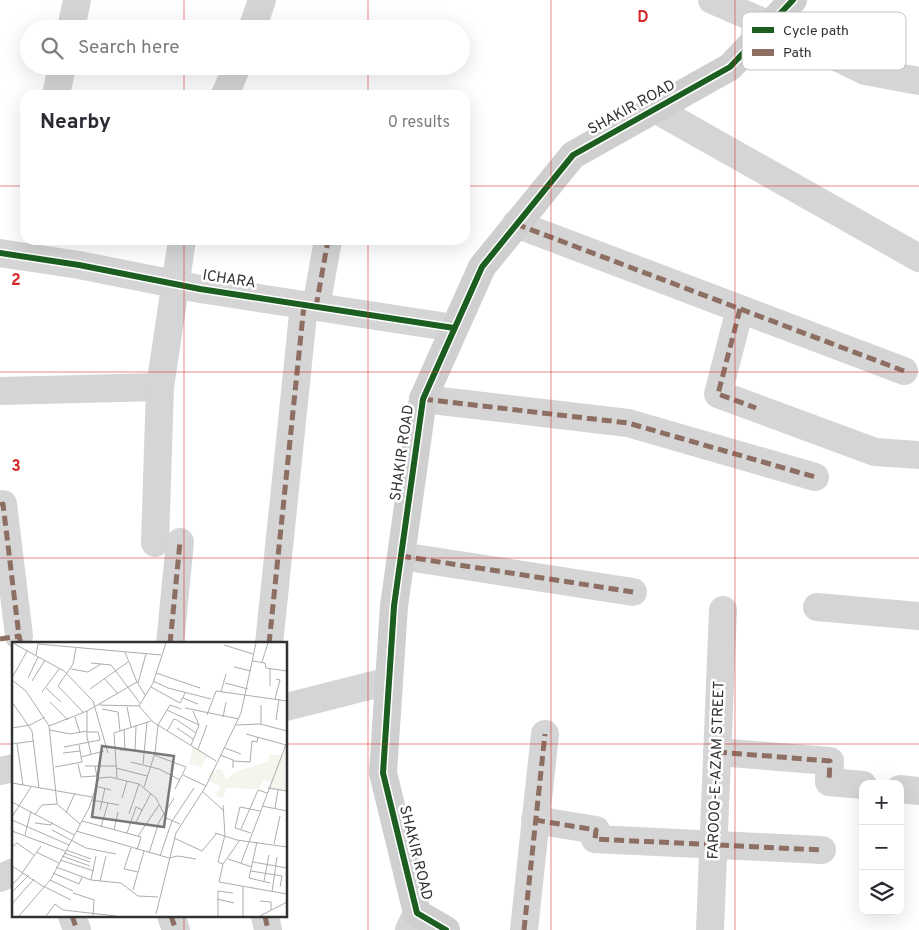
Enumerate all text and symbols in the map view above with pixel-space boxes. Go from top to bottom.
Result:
text: D [637,8,649,28]
legend [742,12,906,70]
search box [20,20,470,75]
text: Cycle path [783,23,849,40]
icon: search [38,34,66,62]
text: Search here [78,36,180,60]
text: Path [783,45,812,62]
street label: SHAKIR ROAD [585,76,679,140]
text: Nearby [40,109,111,136]
text: 0 results [388,113,450,133]
street label: ICHARA [201,266,257,294]
text: 2 [11,271,21,291]
street label: SHAKIR ROAD [387,404,419,502]
text: 3 [11,457,21,477]
inset map [12,642,288,918]
street label: FAROOQ-E-AZAM STREET [704,680,730,860]
map controls [859,780,904,915]
button: + [859,780,904,825]
street label: SHAKIR ROAD [394,804,436,902]
button: − [859,825,904,870]
button: layers [859,870,904,915]

